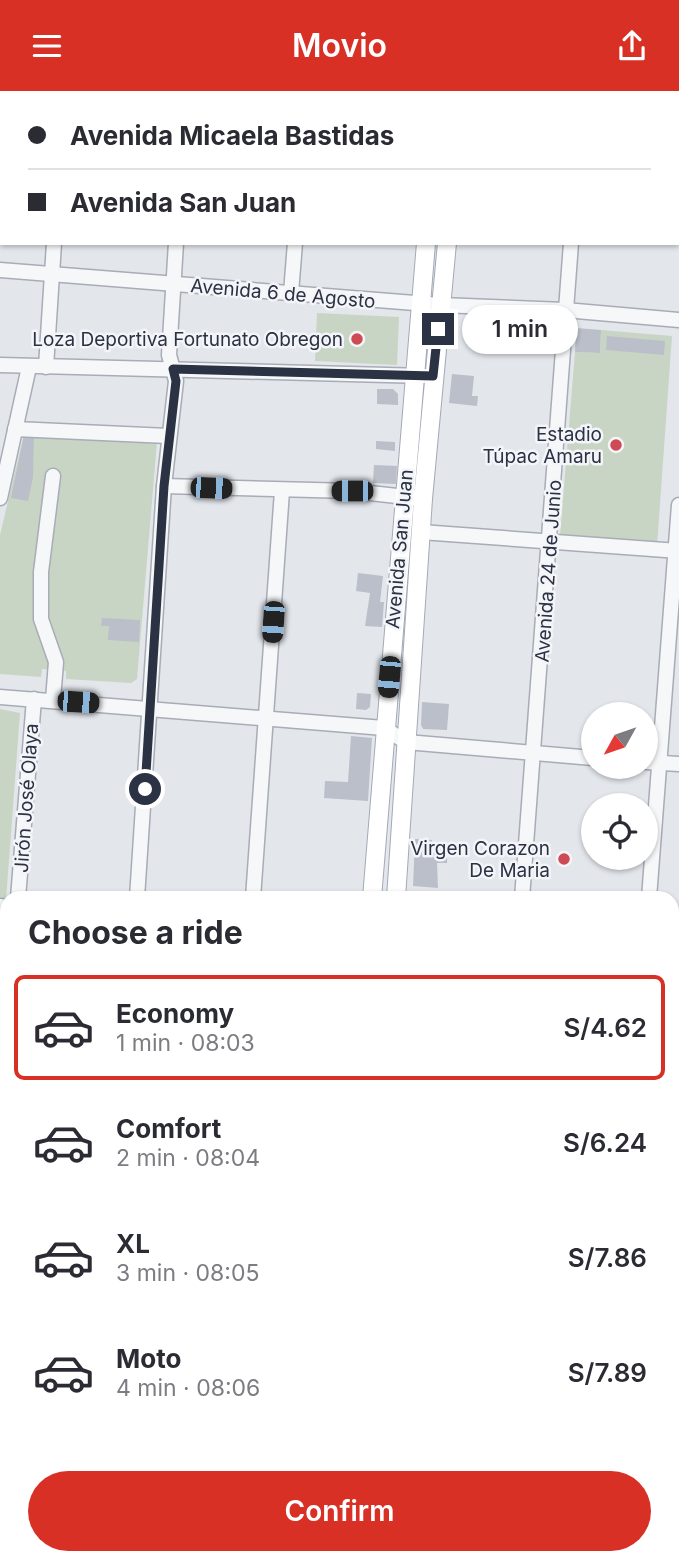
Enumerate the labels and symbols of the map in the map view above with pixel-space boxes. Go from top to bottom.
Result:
street label: Avenida 6 de Agosto [190,274,376,313]
callout: 1 min [462,305,578,353]
route end [422,313,454,345]
place label: Loza Deportiva Fortunato Obregon [32,328,343,351]
marker: Loza Deportiva Fortunato Obregon [349,331,365,347]
place label: Estadio Túpac Amaru [482,423,602,468]
marker: Estadio Túpac Amaru [608,437,624,453]
street label: Avenida San Juan [381,468,418,630]
car [190,477,233,499]
street label: Avenida 24 de Junio [531,479,566,663]
car [332,481,374,502]
car [262,600,285,644]
car [377,655,402,699]
car [57,690,100,714]
north arrow [581,702,658,779]
street label: Jirón José Olaya [10,723,43,874]
route start [129,773,161,805]
place label: Virgen Corazon De Maria [410,837,550,882]
marker: Virgen Corazon De Maria [556,851,572,867]

